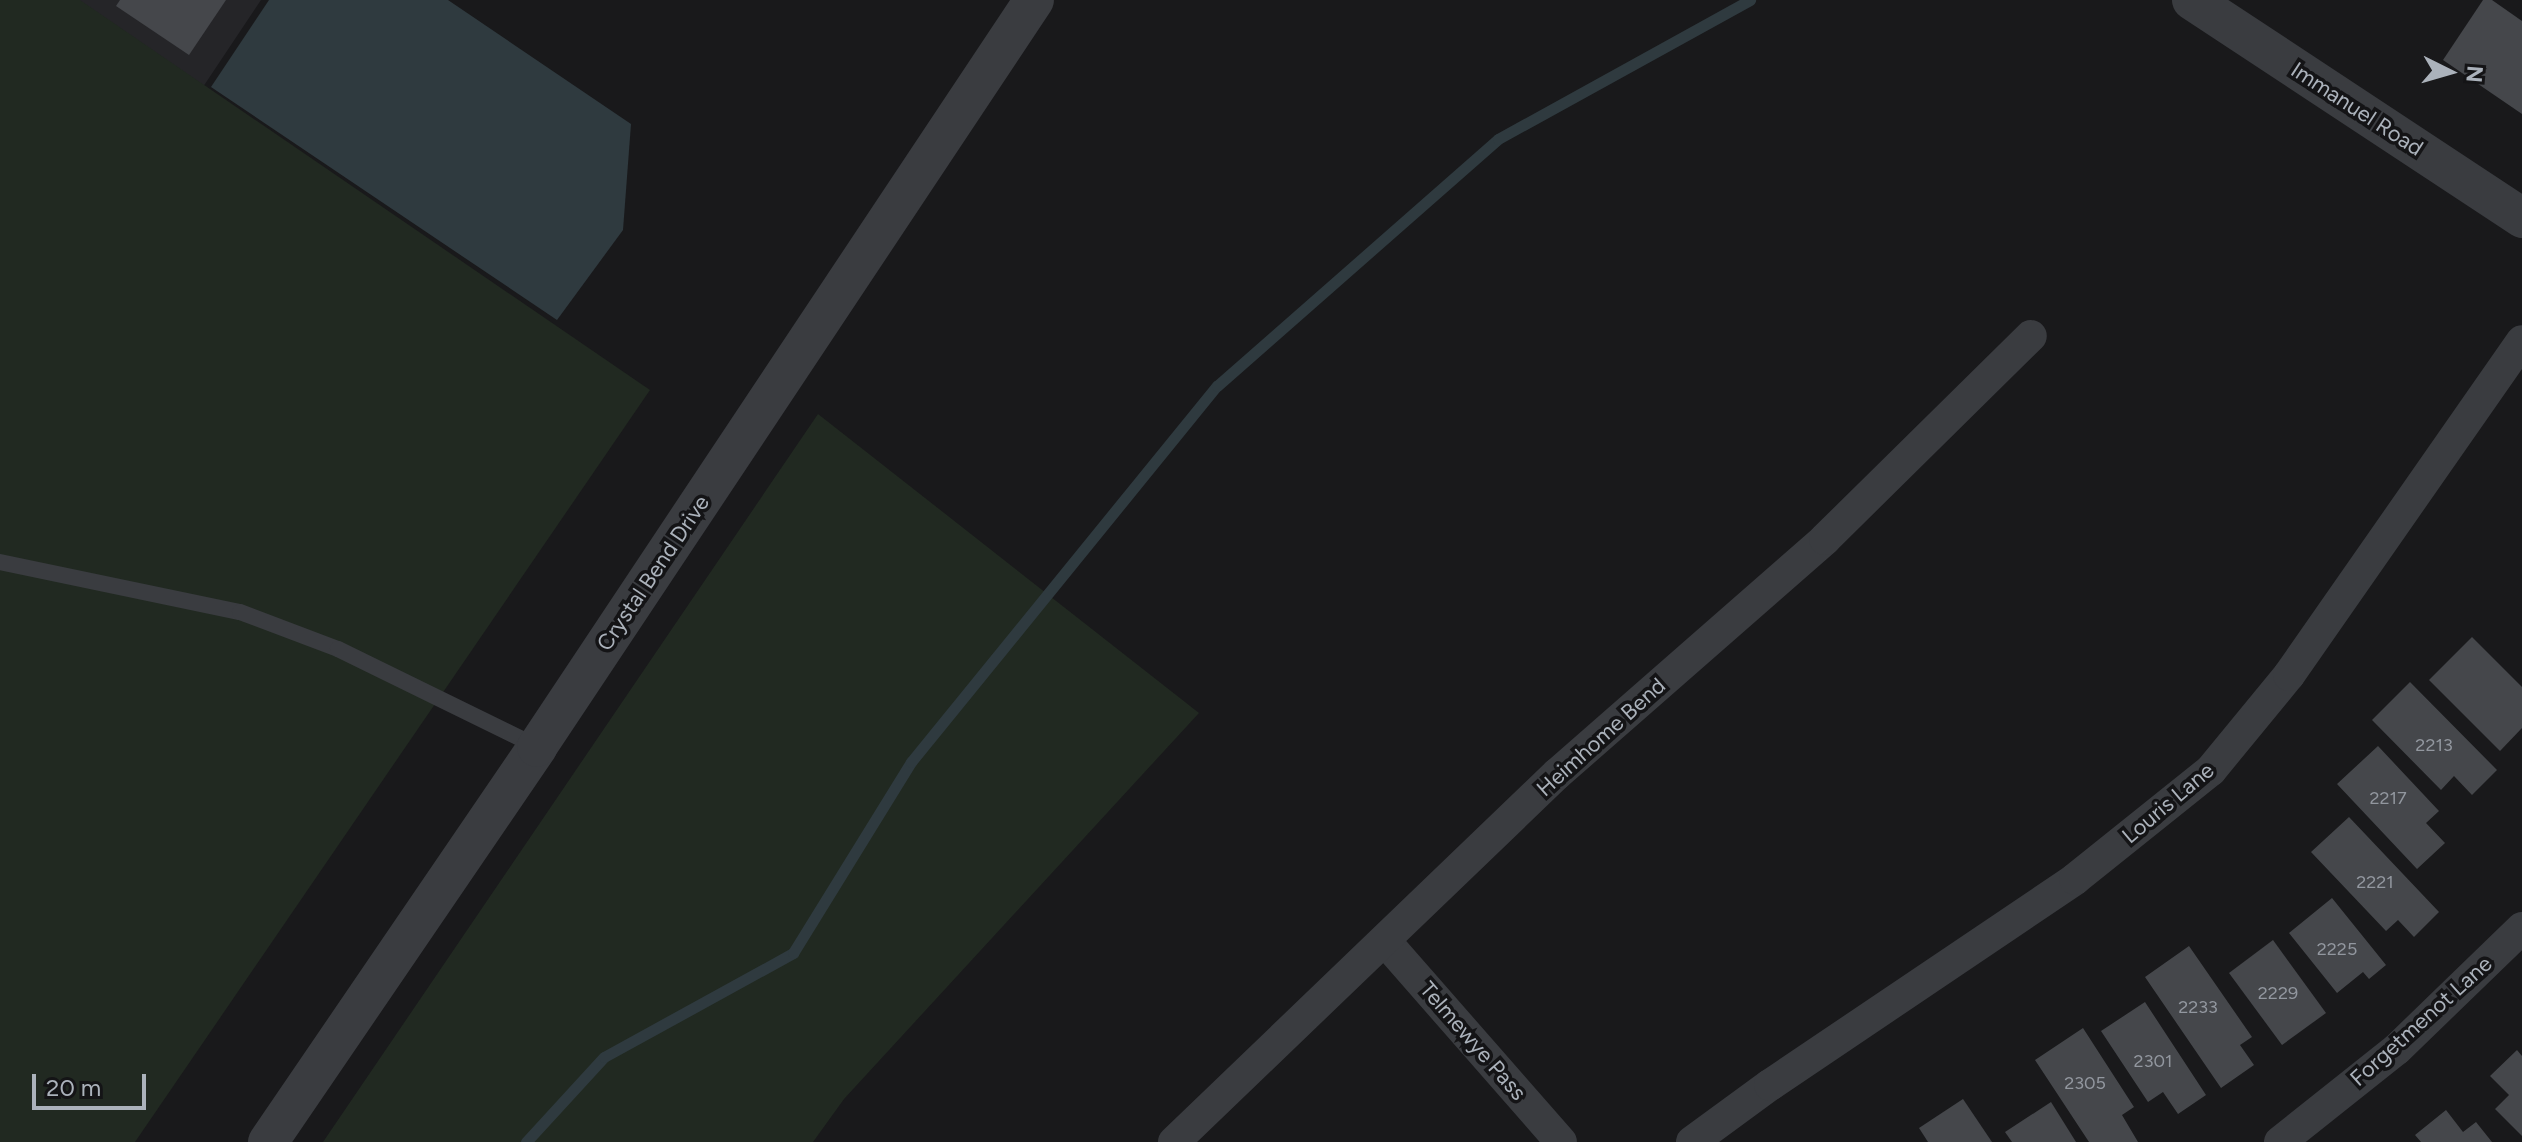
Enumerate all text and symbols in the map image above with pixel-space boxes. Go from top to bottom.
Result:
north arrow [2410,32,2490,112]
street label: Immanuel Road [2286,57,2428,161]
text: N [2460,64,2489,84]
street label: Crystal Bend Drive [591,490,715,656]
street label: Heimhome Bend [1531,672,1671,802]
house number: 2213 [2415,734,2453,756]
street label: Louris Lane [2117,757,2219,849]
house number: 2217 [2369,787,2407,809]
house number: 2221 [2356,871,2394,893]
house number: 2225 [2317,938,2357,960]
street label: Forgetmenot Lane [2345,950,2497,1092]
street label: Telmewye Pass [1414,976,1532,1106]
house number: 2229 [2258,982,2298,1004]
house number: 2233 [2178,996,2218,1018]
house number: 2301 [2134,1050,2172,1072]
scale bar [36,1058,150,1108]
house number: 2305 [2064,1072,2106,1094]
text: 20 m [46,1073,101,1102]

